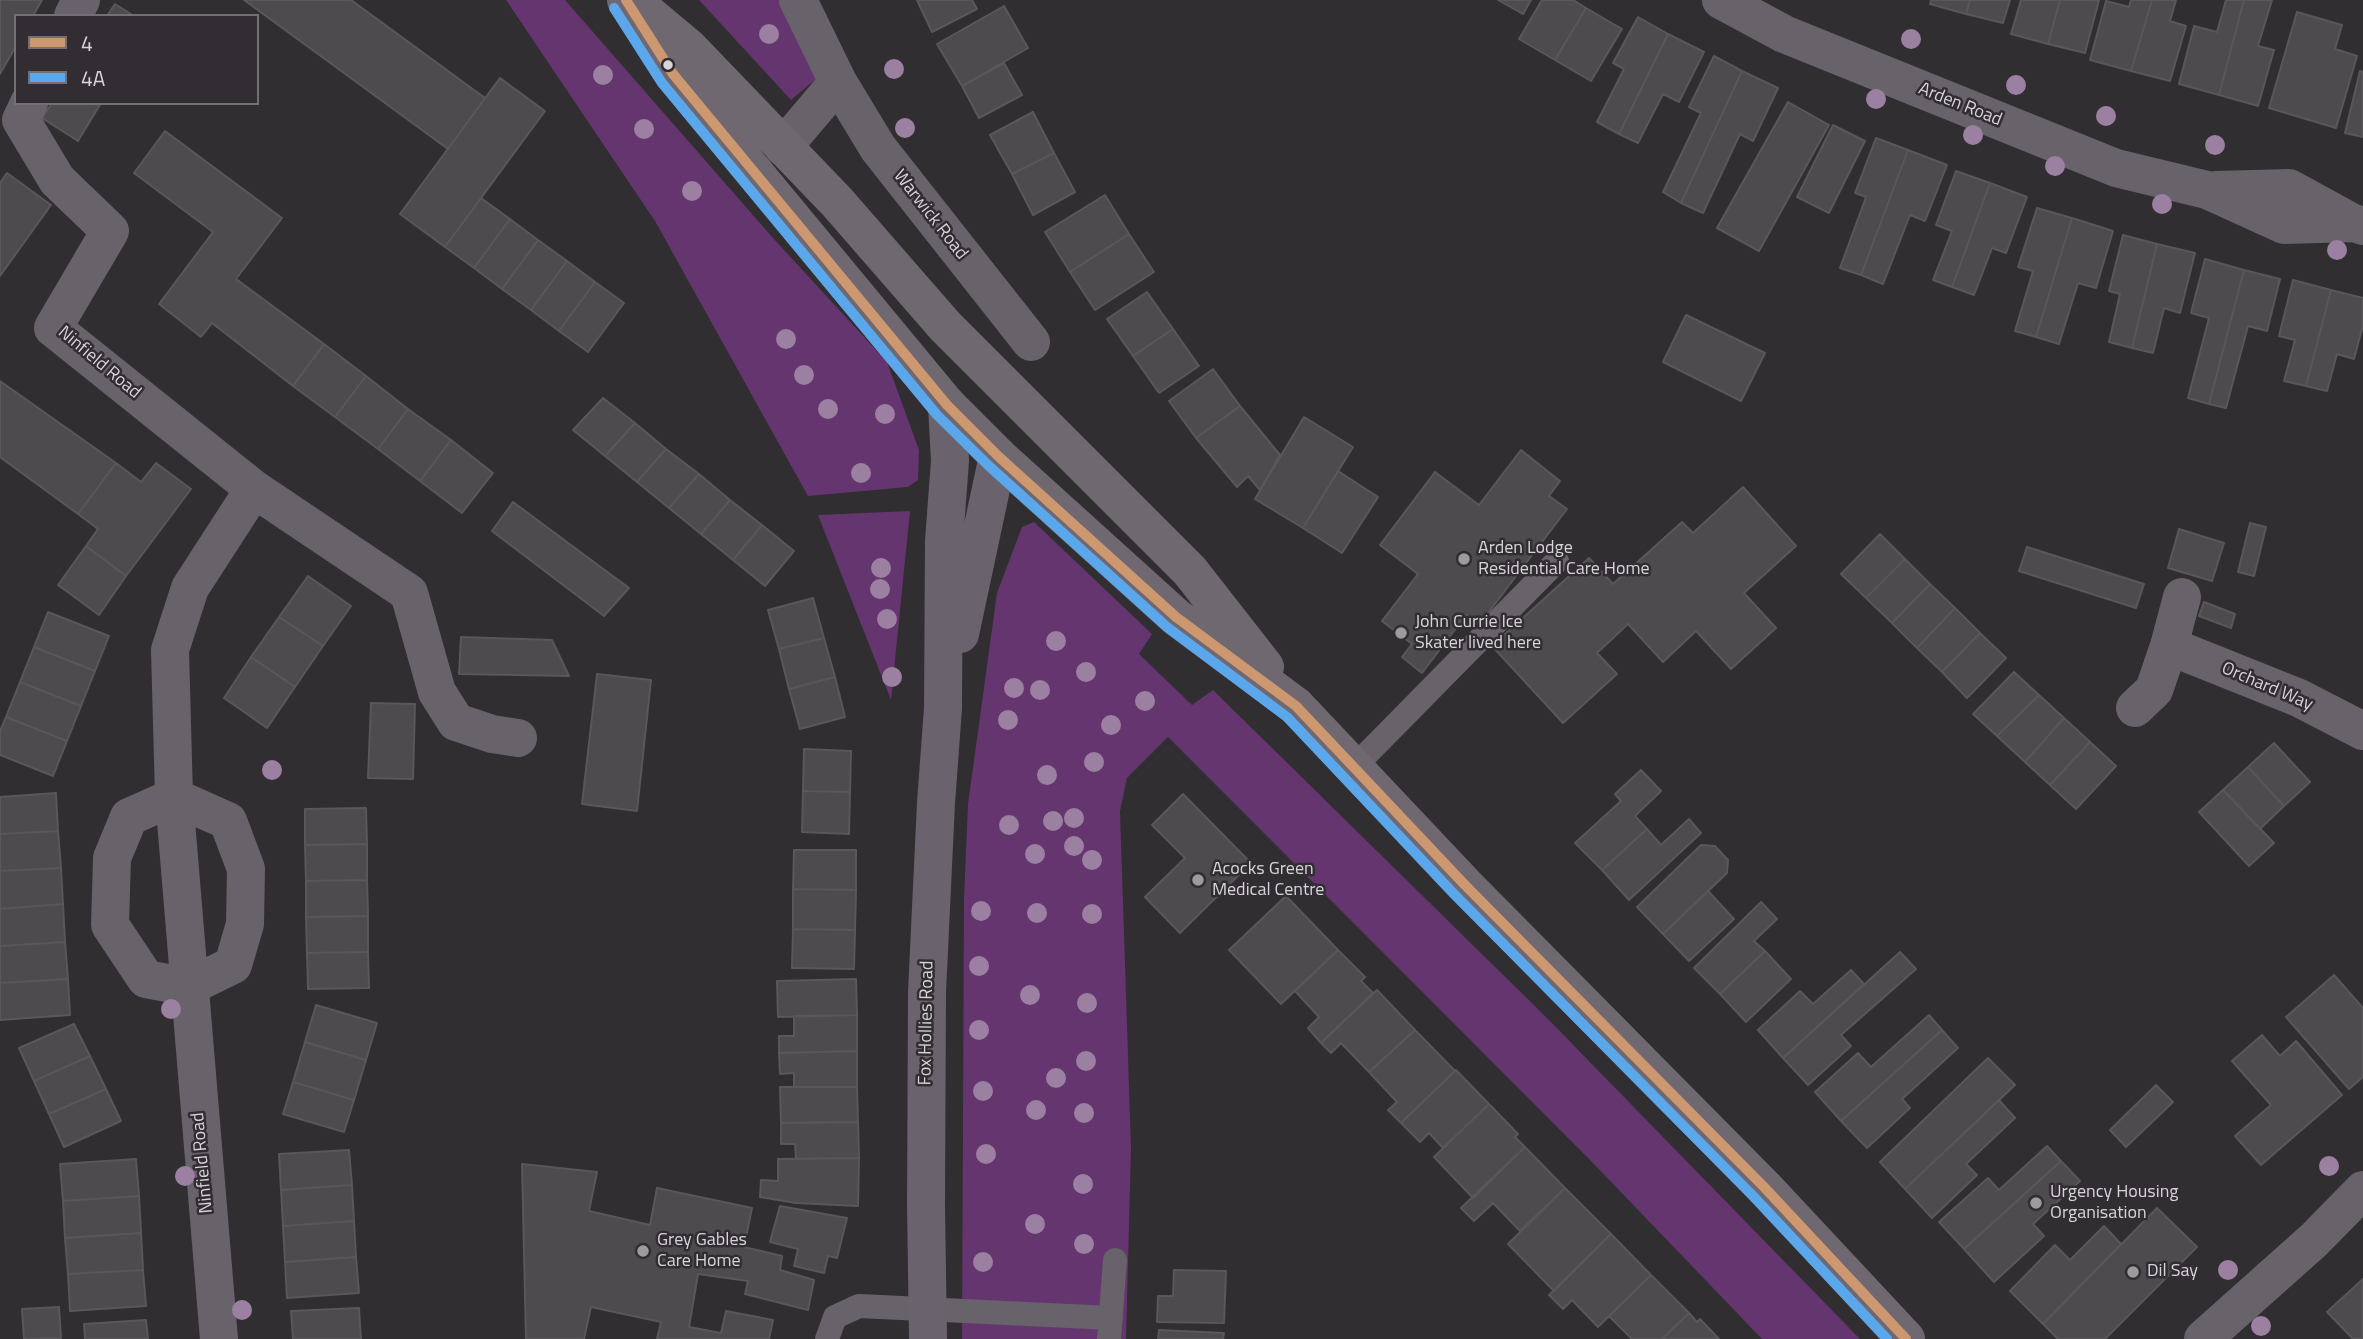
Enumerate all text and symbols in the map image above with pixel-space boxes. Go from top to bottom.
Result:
legend [14,14,259,105]
text: 4 [81,27,93,59]
unlabelled marker [661,58,675,72]
text: 4A [81,62,105,94]
street label: Arden Road [1915,79,2005,131]
street label: Warwick Road [888,166,972,264]
street label: Ninfield Road [53,322,145,404]
place label: Arden Lodge Residential Care Home [1478,538,1650,580]
marker: Arden Lodge Residential Care Home [1456,551,1472,567]
place label: John Currie Ice Skater lived here [1415,612,1541,654]
marker: John Currie Ice Skater lived here [1393,625,1409,641]
street label: Orchard Way [2218,658,2316,716]
place label: Acocks Green Medical Centre [1212,859,1324,902]
marker: Acocks Green Medical Centre [1190,872,1206,888]
street label: Fox Hollies Road [915,960,939,1086]
street label: Ninfield Road [188,1112,218,1214]
place label: Urgency Housing Organisation [2050,1182,2179,1224]
marker: Urgency Housing Organisation [2028,1195,2044,1211]
place label: Grey Gables Care Home [657,1230,747,1272]
marker: Grey Gables Care Home [635,1243,651,1259]
place label: Dil Say [2147,1261,2198,1283]
marker: Dil Say [2125,1264,2141,1280]

